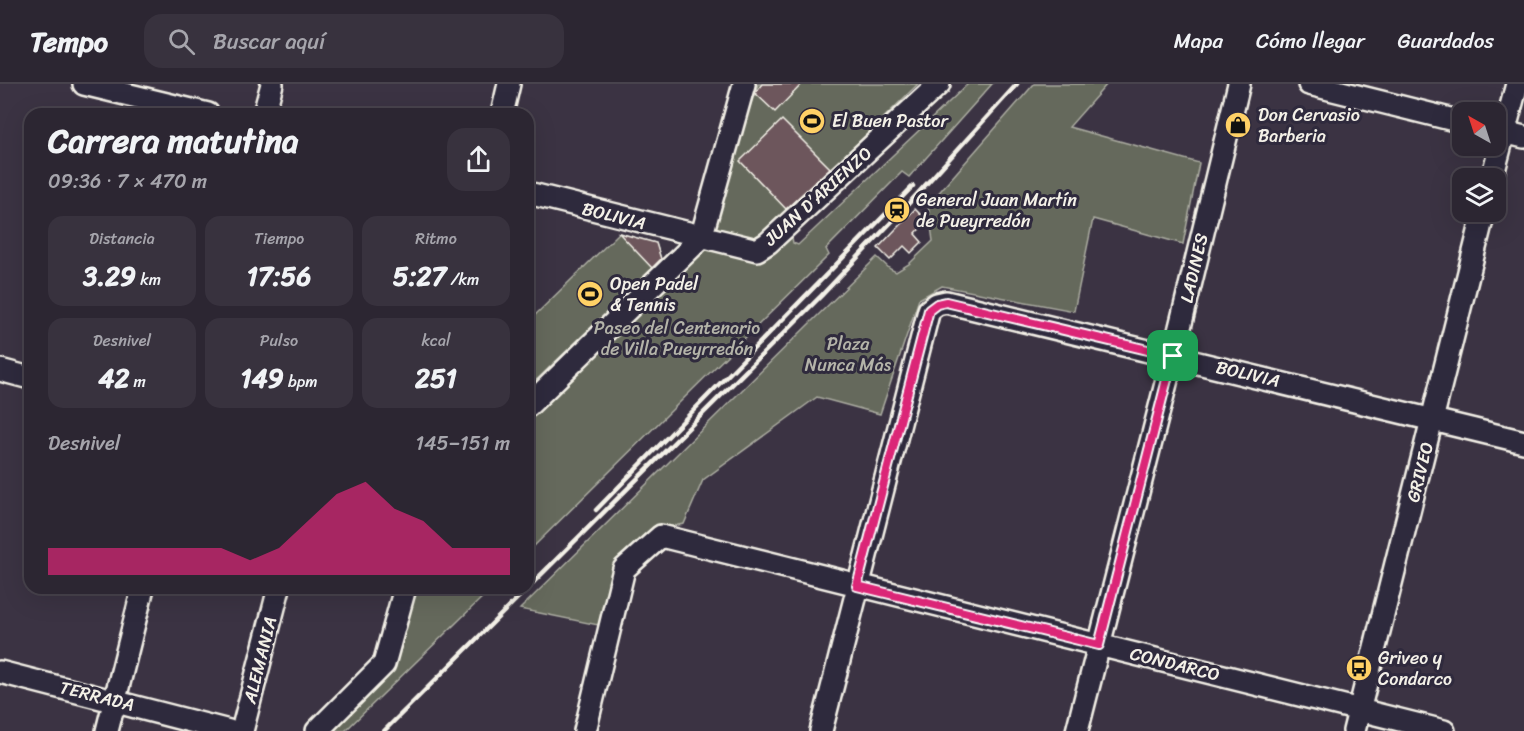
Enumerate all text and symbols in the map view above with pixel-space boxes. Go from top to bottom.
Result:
search box [144,14,564,68]
text: Tempo [30,17,108,66]
text: Buscar aquí [213,22,325,61]
text: Mapa [1174,22,1223,60]
text: Cómo llegar [1256,22,1365,60]
text: Guardados [1398,22,1494,60]
icon: search [165,25,198,58]
place label: Don Cervasio Barberia [1258,99,1360,152]
north arrow [1452,102,1506,156]
map controls [1452,102,1506,222]
place label: El Buen Pastor [832,105,949,137]
sports icon: El Buen Pastor [797,106,827,136]
shop icon: Don Cervasio Barberia [1223,110,1253,140]
text: Carrera matutina [48,112,299,170]
button: share [447,128,510,191]
street label: JUAN D’ARIENZO [756,138,880,255]
text: 09:36 · 7 × 470 m [48,164,207,199]
button: layers [1452,168,1506,222]
place label: General Juan Martín de Pueyrredón [916,184,1077,237]
street label: BOLIVIA [579,193,649,239]
station icon: General Juan Martín de Pueyrredón [882,195,912,225]
text: Distancia [89,224,155,253]
text: Tiempo [254,224,304,253]
text: Ritmo [415,224,457,253]
street label: LADINES [1170,230,1218,306]
text: 3.29 [83,253,136,299]
text: 17:56 [247,253,311,299]
text: 5:27 [393,253,446,299]
text: km [136,265,161,294]
text: /km [446,265,479,294]
place label: Open Padel & Tennis [610,268,699,321]
sports icon: Open Padel & Tennis [575,279,605,309]
park label: Paseo del Centenario de Villa Pueyrredón [594,312,760,365]
text: Desnivel [93,326,151,355]
text: Pulso [260,326,298,355]
text: kcal [421,326,451,355]
park label: Plaza Nunca Más [805,328,892,381]
pin [1147,330,1198,381]
icon: arrive [1156,339,1189,372]
street label: BOLIVIA [1213,351,1283,397]
text: 42 [98,355,129,401]
text: 149 [240,355,284,401]
text: 251 [415,355,457,401]
text: m [129,367,146,396]
text: bpm [284,367,318,396]
text: Desnivel [48,426,120,461]
text: 145–151 m [415,426,510,461]
street label: GRIVEO [1397,438,1443,506]
street label: ALEMANIA [234,613,286,708]
street label: CONDARCO [1127,637,1223,691]
place label: Griveo y Condarco [1378,642,1452,695]
bus stop icon: Griveo y Condarco [1344,653,1374,683]
street label: TERRADA [56,671,138,721]

